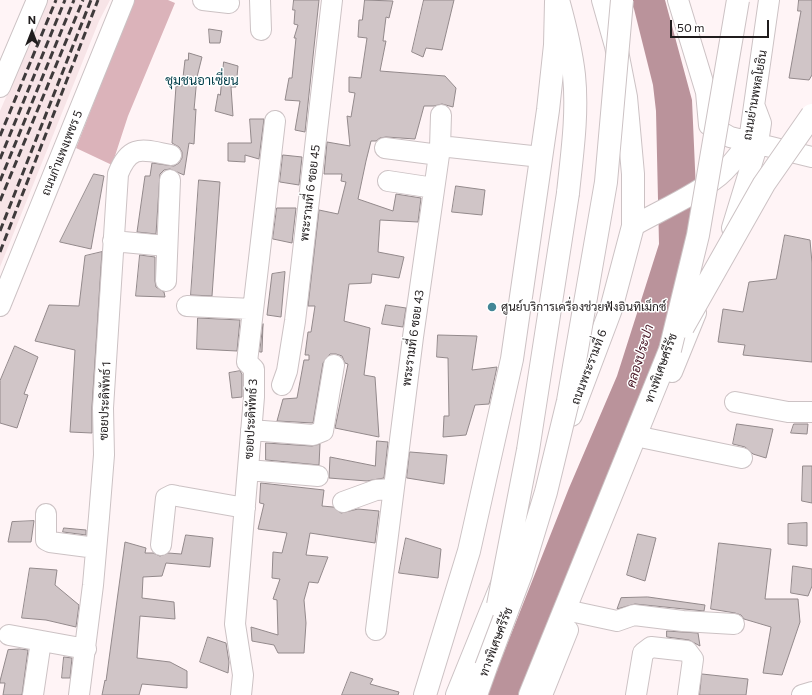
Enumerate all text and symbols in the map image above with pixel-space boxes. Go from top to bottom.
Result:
north arrow [12,12,52,52]
scale bar [672,12,771,38]
text: N [28,13,36,26]
text: 50 m [677,20,705,34]
street label: ถนนย่านพหลโยธิน [740,49,770,141]
district label: ชุมชนอาเซี่ยน [165,73,239,89]
street label: ถนนกำแพงเพชร 5 [38,108,86,198]
street label: พระรามที่ 6 ซอย 45 [297,144,323,242]
street label: พระรามที่ 6 ซอย 43 [399,289,427,387]
place label: ศูนย์บริการเครื่องช่วยฟังอินทิเม็กซ์ [501,300,666,314]
marker: ศูนย์บริการเครื่องช่วยฟังอินทิเม็กซ์ [486,301,498,313]
water label: คลองประปา [623,322,657,390]
street label: ถนนพระรามที่ 6 [568,327,610,407]
street label: ทางพิเศษศรีรัช [642,331,680,405]
street label: ซอยประดิพัทธ์ 1 [96,361,114,441]
street label: ซอยประดิพัทธ์ 3 [242,378,260,460]
street label: ทางพิเศษศรีรัช [476,605,516,679]

